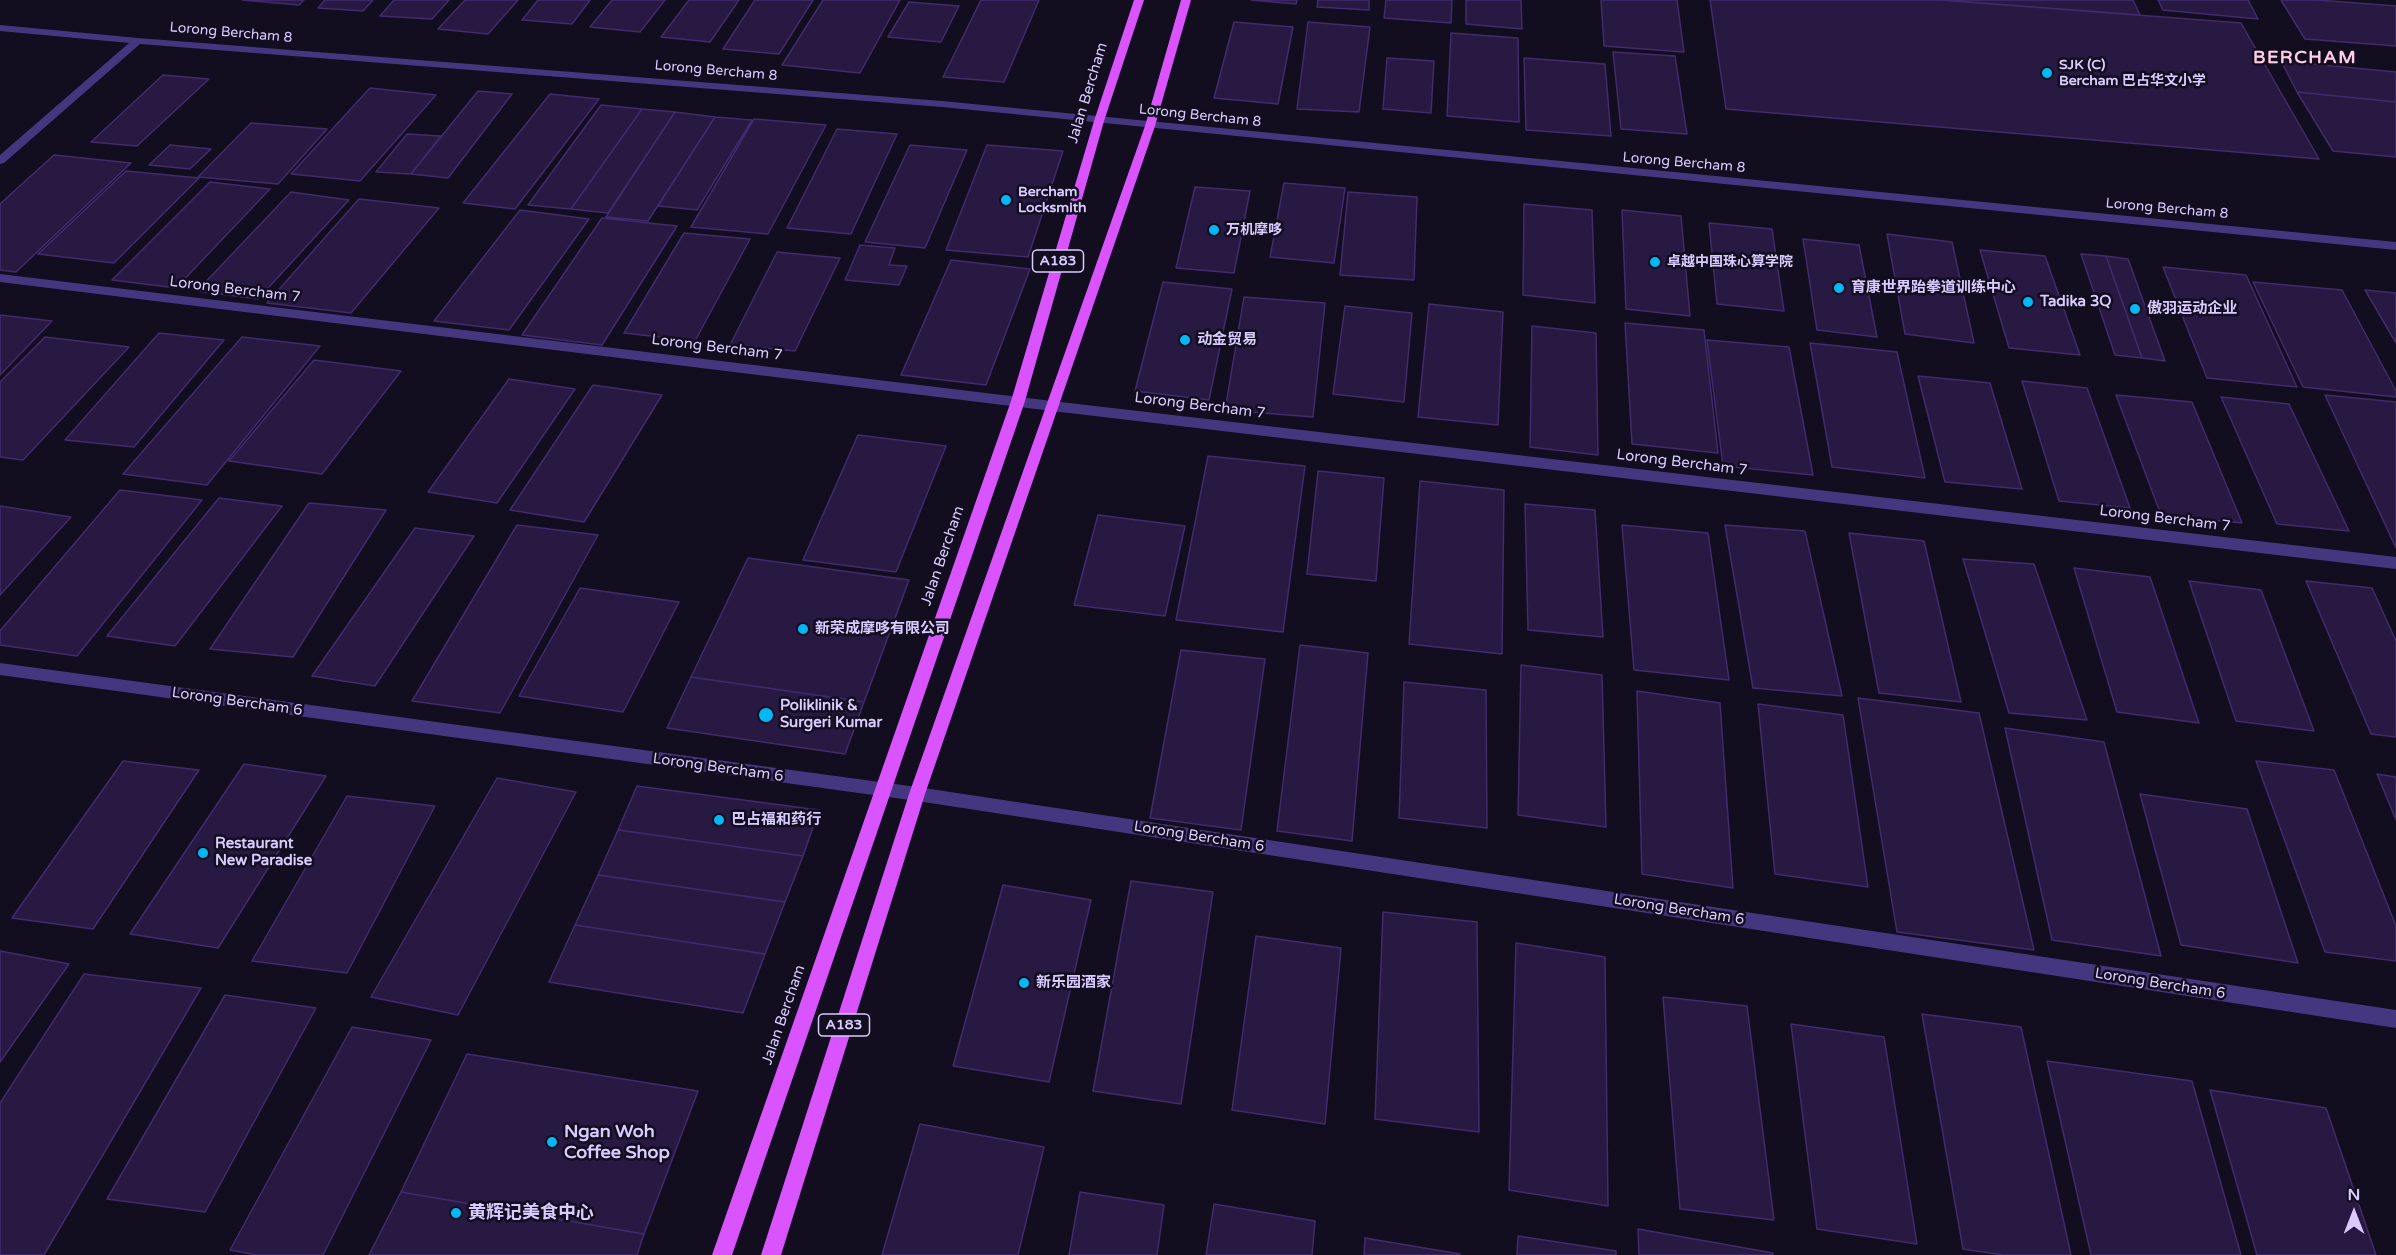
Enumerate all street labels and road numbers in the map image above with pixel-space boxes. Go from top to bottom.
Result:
street label: Lorong Bercham 8 [169,19,293,47]
street label: Jalan Bercham [1064,41,1112,145]
street label: Lorong Bercham 8 [654,57,778,85]
street label: Lorong Bercham 8 [1138,101,1262,131]
street label: Lorong Bercham 8 [1622,149,1746,177]
street label: Lorong Bercham 8 [2105,195,2229,223]
road number: A183 [1032,250,1084,272]
street label: Lorong Bercham 7 [168,273,302,307]
street label: Lorong Bercham 7 [650,331,784,365]
street label: Lorong Bercham 7 [1133,389,1267,423]
street label: Lorong Bercham 7 [1615,446,1749,480]
street label: Lorong Bercham 7 [2098,502,2232,536]
street label: Jalan Bercham [918,504,968,608]
street label: Lorong Bercham 6 [170,684,304,720]
street label: Lorong Bercham 6 [651,750,785,786]
street label: Lorong Bercham 6 [1132,818,1266,856]
street label: Lorong Bercham 6 [1612,891,1746,929]
street label: Jalan Bercham [759,963,809,1067]
street label: Lorong Bercham 6 [2093,965,2227,1003]
road number: A183 [818,1014,870,1036]

